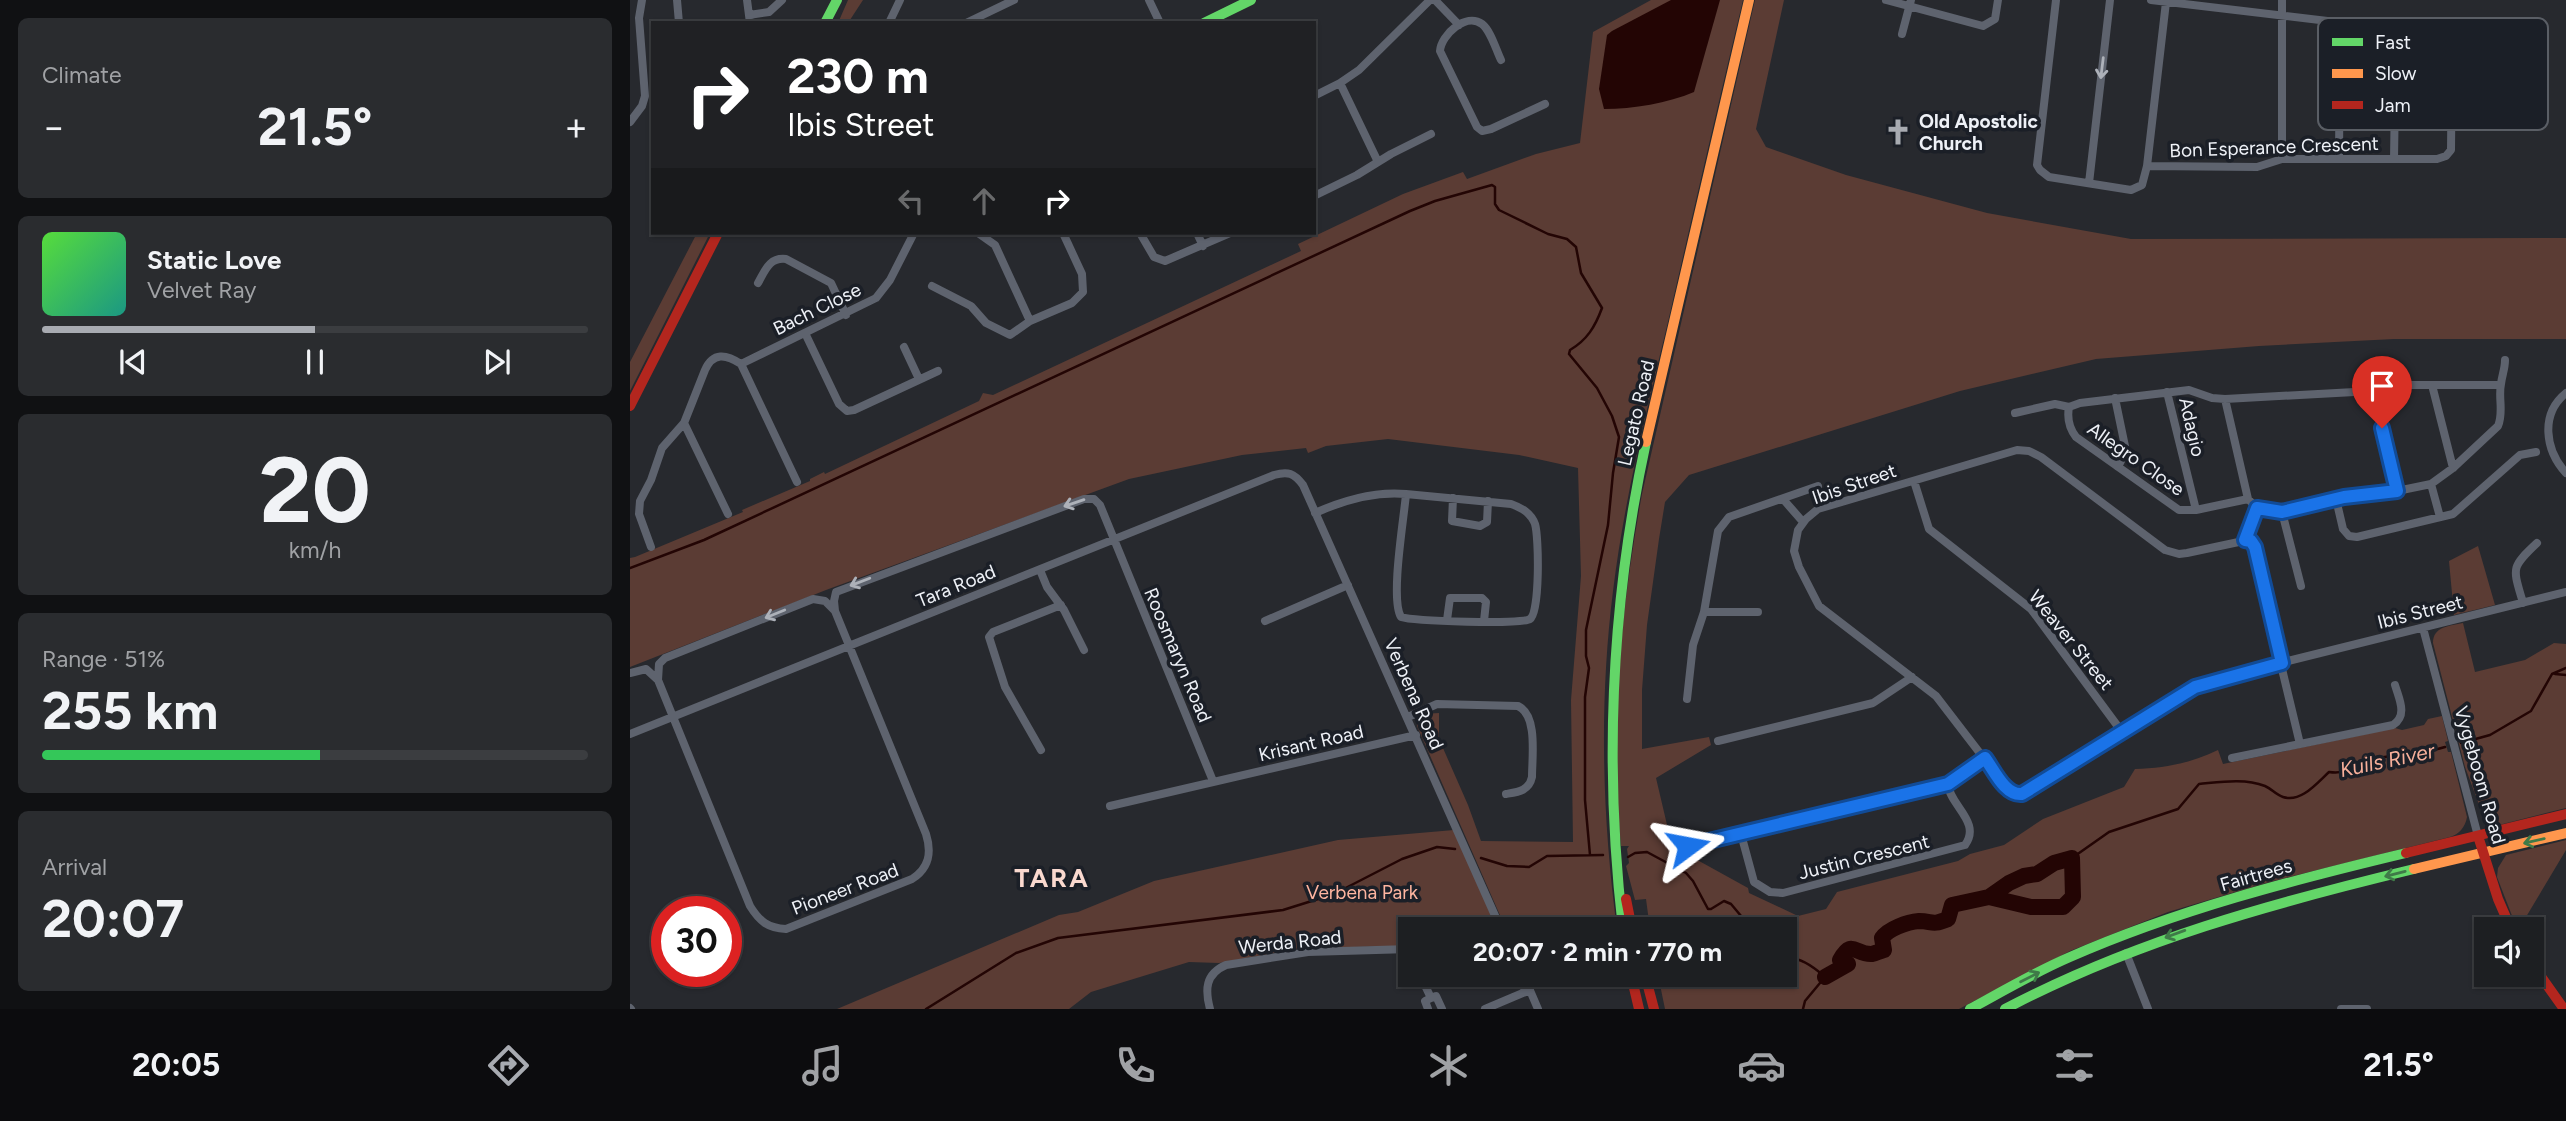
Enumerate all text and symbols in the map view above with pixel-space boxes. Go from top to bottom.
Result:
legend [2318,18,2548,130]
text: Fast [2375,31,2411,54]
text: 230 m [787,46,929,105]
icon: right [672,49,763,140]
one-way arrow [2096,56,2109,79]
text: Climate [42,61,121,89]
text: Slow [2375,62,2417,85]
text: Jam [2375,94,2411,117]
text: 21.5° [258,96,372,158]
text: − [42,104,66,150]
text: + [564,104,588,150]
text: Ibis Street [787,106,934,144]
place label: Old Apostolic Church [1919,110,2038,155]
church icon: Old Apostolic Church [1883,117,1913,147]
street label: Bon Esperance Crescent [2169,132,2379,162]
icon: left [892,182,930,220]
icon: ahead [965,182,1003,220]
icon: right [1038,182,1076,220]
text: Static Love [147,244,281,276]
text: Velvet Ray [147,276,256,304]
street label: Bach Close [769,278,865,340]
icon: previous [114,343,152,381]
icon: pause [296,343,334,381]
icon: next [478,343,516,381]
pin [2352,356,2412,428]
street label: Legato Road [1613,358,1659,468]
icon: arrive [2363,367,2401,405]
street label: Adagio [2174,395,2210,459]
street label: Allegro Close [2083,417,2189,501]
text: 20 [259,436,371,545]
street label: Ibis Street [1809,459,1899,509]
one-way arrow [1063,498,1085,510]
text: km/h [289,536,341,564]
street label: Tara Road [913,560,999,612]
one-way arrow [850,576,872,589]
street label: Roosmaryn Road [1139,584,1217,726]
street label: Weaver Street [2024,585,2118,695]
street label: Ibis Street [2375,590,2465,634]
one-way arrow [765,609,787,622]
street label: Verbena Road [1379,635,1449,753]
text: Range · 51% [42,645,165,673]
text: 255 km [42,680,218,742]
street label: Vygeboom Road [2449,703,2511,847]
street label: Krisant Road [1256,720,1366,766]
water label: Kuils River [2337,738,2438,782]
position arrow [1651,809,1725,883]
street label: Justin Crescent [1796,830,1932,884]
one-way arrow [2523,834,2546,848]
text: Arrival [42,853,107,881]
street label: Fairtrees [2217,854,2295,896]
street label: Pioneer Road [788,858,902,920]
district label: TARA [1014,862,1090,894]
one-way arrow [2384,868,2406,881]
park label: Verbena Park [1306,881,1419,904]
text: 20:07 [42,888,184,950]
speed limit sign: 30 [651,896,742,987]
map controls [2474,917,2544,987]
button: sound [2474,917,2544,987]
street label: Werda Road [1237,925,1343,959]
one-way arrow [2165,928,2187,941]
text: 20:07 · 2 min · 770 m [1473,936,1722,968]
one-way arrow [2019,969,2040,983]
icon: directions [484,1041,533,1090]
icon: music [798,1041,847,1090]
icon: phone [1111,1041,1160,1090]
icon: climate [1424,1041,1473,1090]
icon: car [1737,1041,1786,1090]
icon: filters [2050,1041,2099,1090]
text: 20:05 [132,1046,220,1084]
text: 21.5° [2363,1046,2434,1084]

